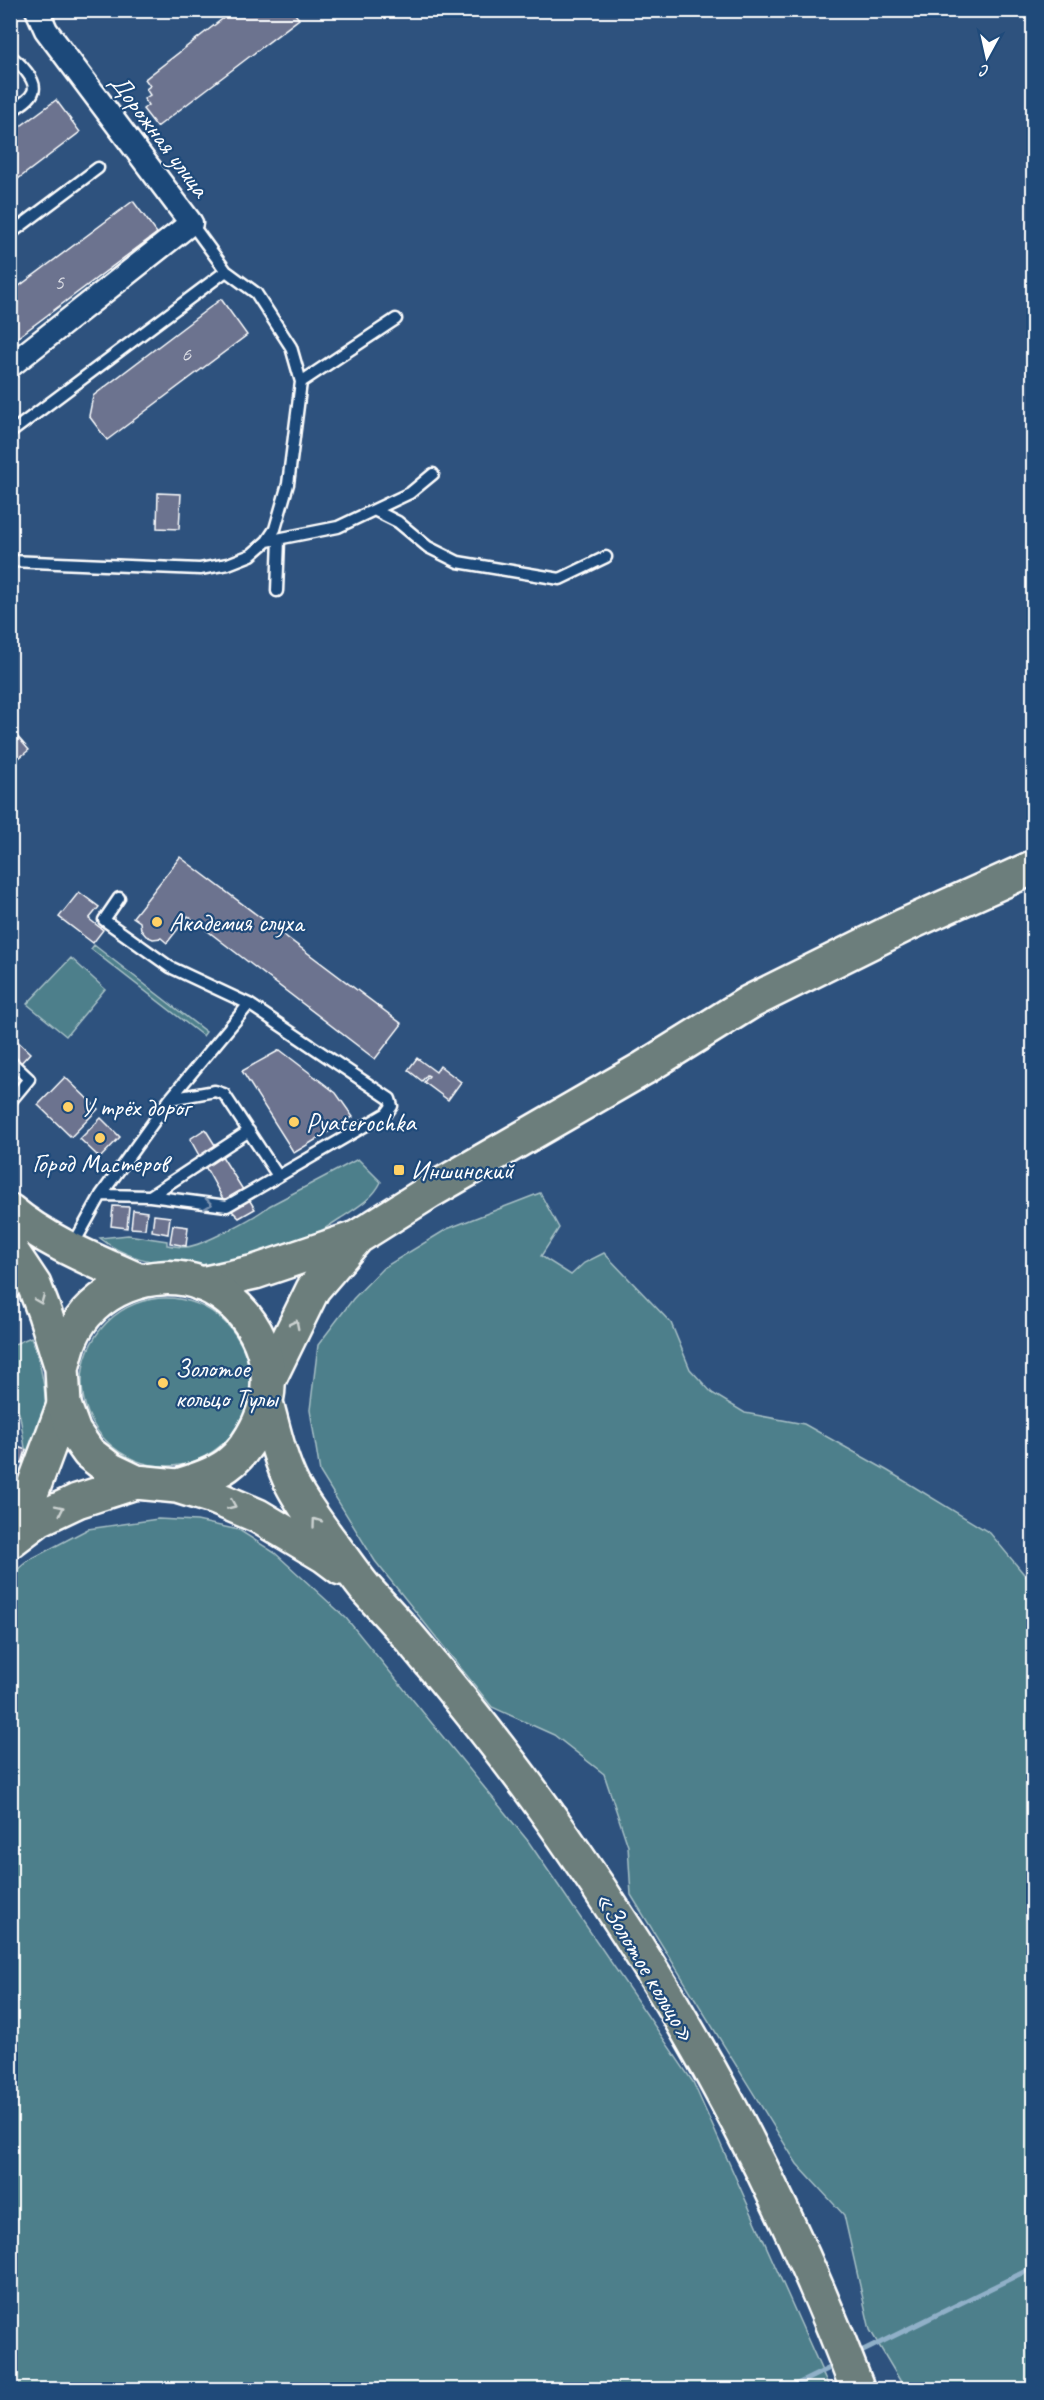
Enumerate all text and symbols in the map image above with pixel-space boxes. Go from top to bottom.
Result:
north arrow [957,27,1017,87]
text: С [978,60,990,81]
street label: Дорожная улица [102,67,218,205]
house number: 5 [54,268,65,296]
house number: 6 [181,340,192,368]
place label: Академия слуха [169,906,306,939]
marker: Академия слуха [150,915,164,929]
place label: У трёх дорог [80,1091,194,1124]
marker: У трёх дорог [61,1100,75,1114]
place label: Pyaterochka [306,1106,417,1139]
marker: Pyaterochka [287,1115,301,1129]
marker: Город Мастеров [93,1131,107,1145]
place label: Город Мастеров [32,1147,173,1180]
place label: Иншинский [411,1154,516,1187]
marker: Иншинский [392,1163,406,1177]
one-way arrow [203,1197,212,1209]
one-way arrow [32,1294,45,1304]
one-way arrow [287,1319,299,1330]
place label: Золотое кольцо Тулы [175,1352,280,1415]
marker: Золотое кольцо Тулы [156,1376,170,1390]
one-way arrow [226,1498,237,1510]
one-way arrow [53,1505,64,1517]
one-way arrow [312,1517,323,1528]
street label: «Золотое кольцо» [588,1885,703,2048]

